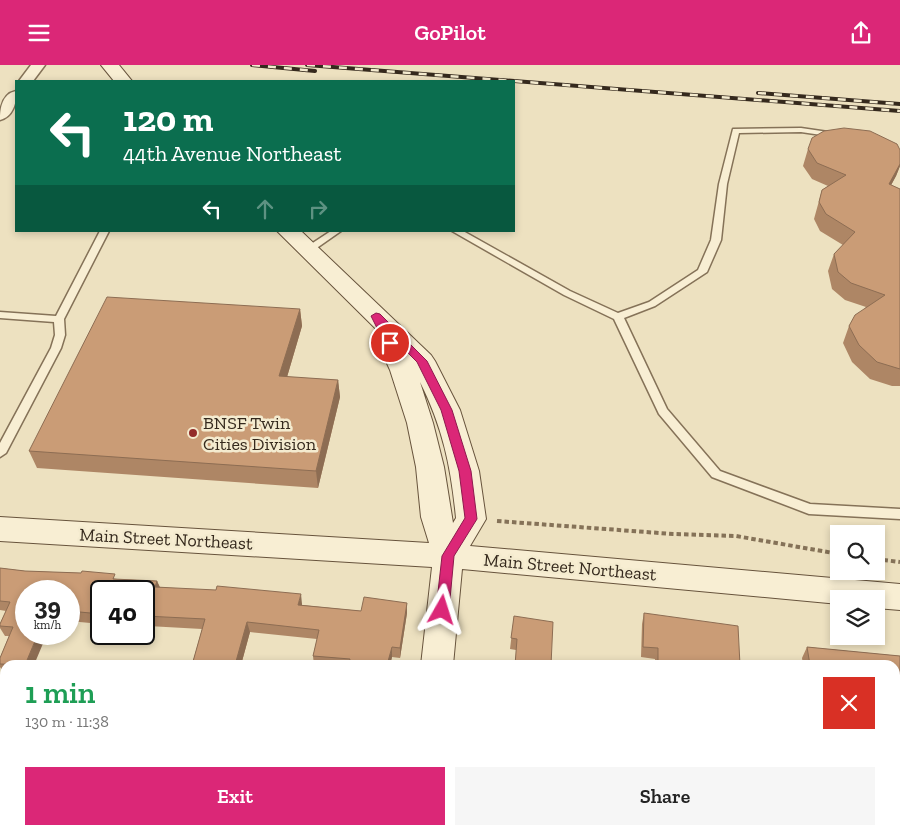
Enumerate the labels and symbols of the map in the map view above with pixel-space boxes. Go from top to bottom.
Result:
pin [369,322,411,364]
place label: BNSF Twin Cities Division [203,412,317,455]
marker: BNSF Twin Cities Division [187,427,199,439]
street label: Main Street Northeast [79,523,254,555]
street label: Main Street Northeast [483,548,658,586]
speed limit sign: 40 [90,580,155,645]
position arrow [415,583,467,635]

